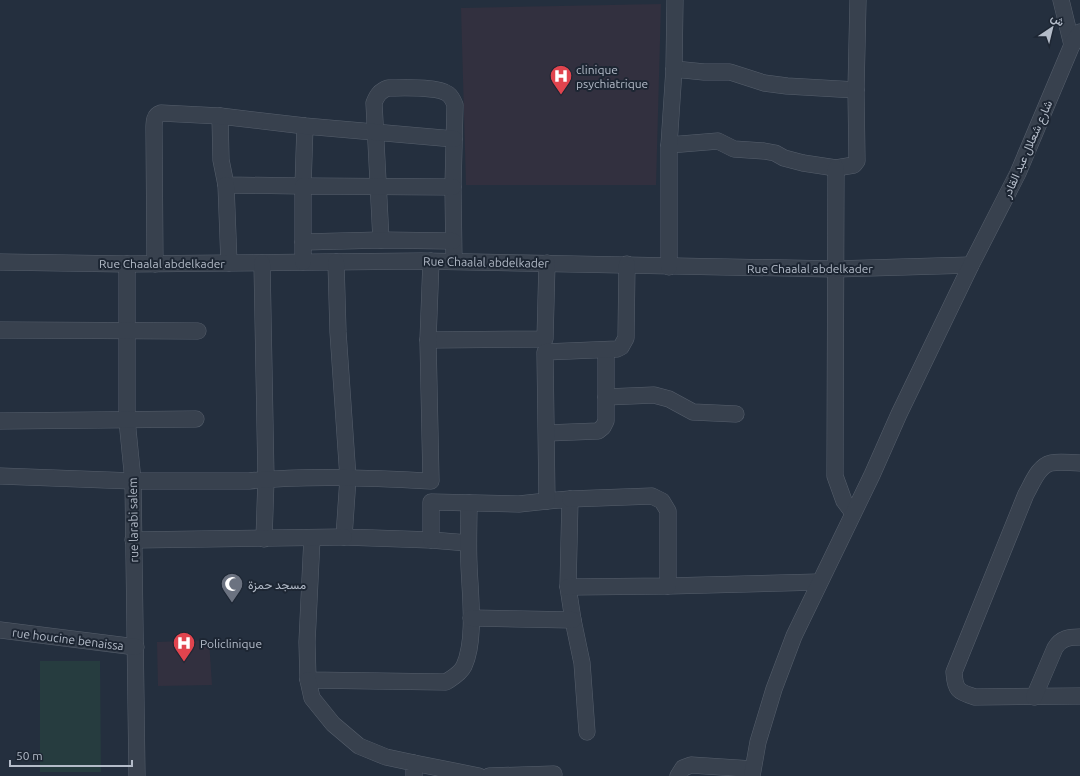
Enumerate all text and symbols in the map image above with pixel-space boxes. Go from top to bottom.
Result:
north arrow [1032,8,1072,48]
text: ش [1048,11,1067,29]
hospital icon: clinique psychiatrique [548,63,574,96]
place label: clinique psychiatrique [576,63,648,90]
street label: شارع شعلال عبد القادر [999,98,1057,202]
street label: Rue Chaalal abdelkader [423,254,549,270]
street label: Rue Chaalal abdelkader [99,257,225,270]
street label: Rue Chaalal abdelkader [747,262,873,275]
street label: rue larabi salem [126,477,140,563]
mosque icon: مسجد حمزة [219,571,245,604]
place label: مسجد حمزة [248,578,306,593]
street label: rue houcine benaissa [11,626,125,652]
hospital icon: Policlinique [171,630,197,663]
place label: Policlinique [200,637,262,650]
scale bar [10,742,132,768]
text: 50 m [16,749,43,762]

